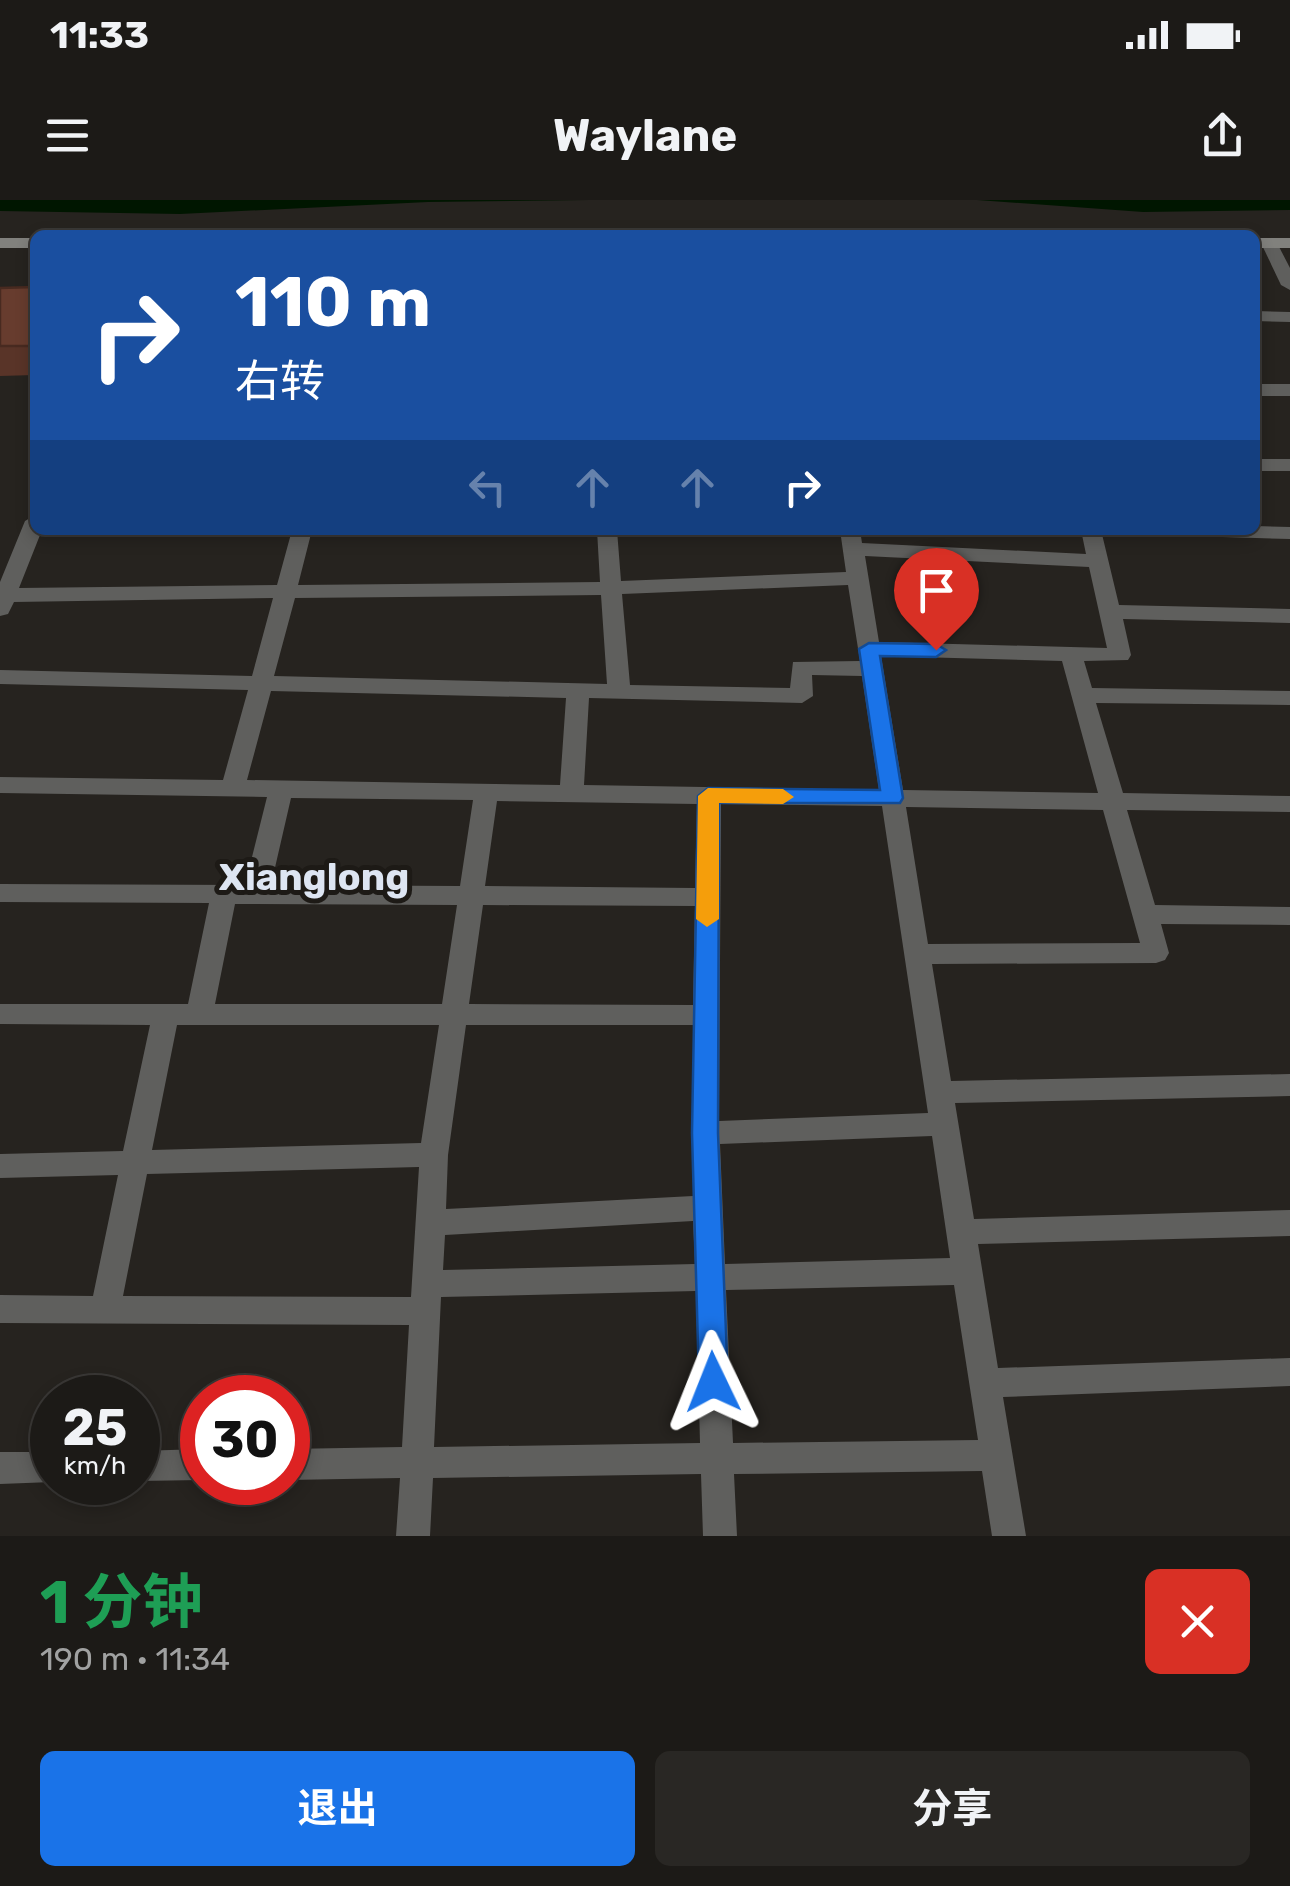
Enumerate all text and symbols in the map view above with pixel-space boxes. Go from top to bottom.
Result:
text: 11:33 [50,12,149,58]
icon: menu [40,108,95,163]
icon: share [1195,108,1250,163]
text: Waylane [553,109,737,162]
text: 110 m [235,261,431,344]
icon: right [70,270,200,400]
text: 右转 [235,355,325,408]
icon: left [460,460,515,515]
icon: ahead [565,460,620,515]
icon: ahead [670,460,725,515]
icon: right [775,460,830,515]
pin [894,548,979,651]
icon: arrive [909,563,964,618]
district label: Xianglong [219,854,409,900]
position arrow [661,1330,765,1434]
speed limit sign: 30 [180,1375,310,1505]
text: 25 [63,1398,127,1458]
text: km/h [64,1451,126,1480]
text: 1 分钟 [40,1567,203,1638]
button: close [1145,1569,1250,1674]
text: 190 m · 11:34 [40,1640,230,1678]
button: 退出 [40,1751,635,1866]
button: 分享 [655,1751,1250,1866]

